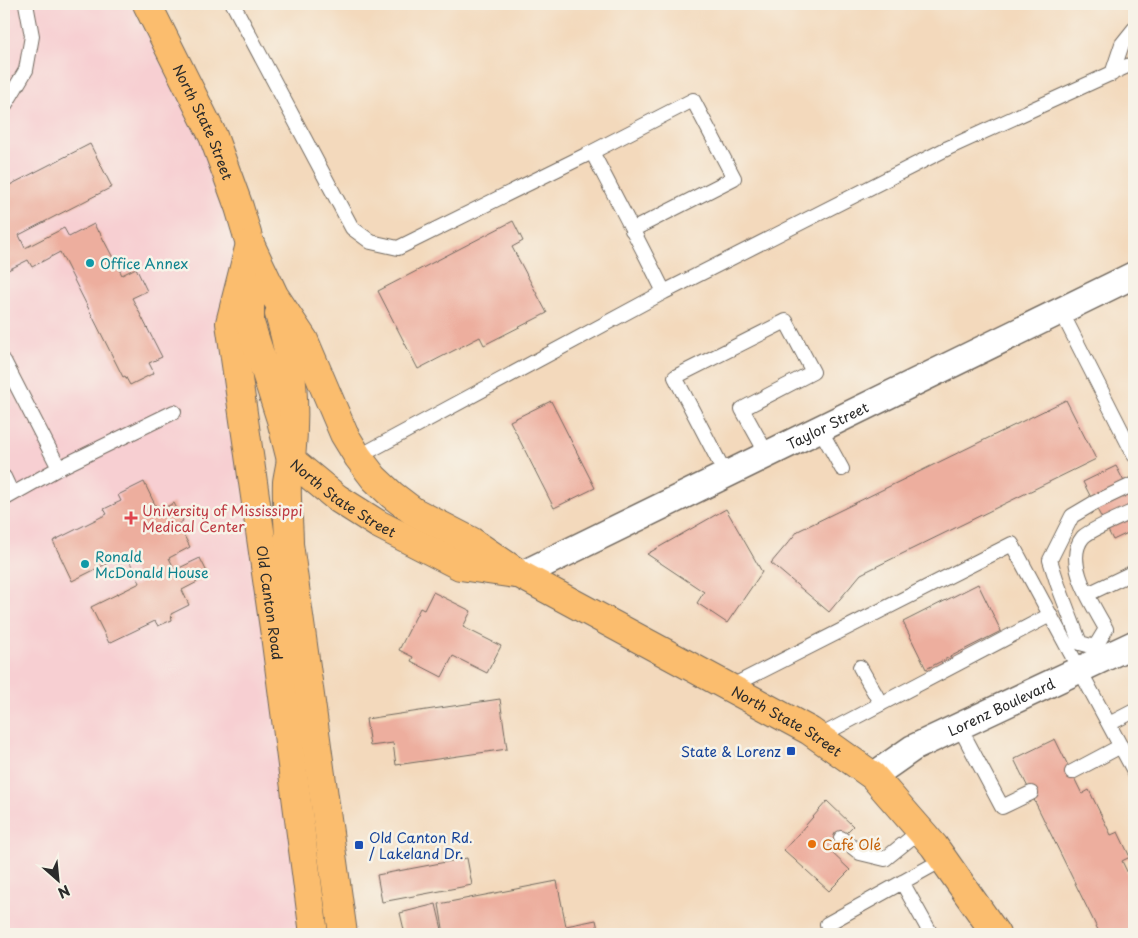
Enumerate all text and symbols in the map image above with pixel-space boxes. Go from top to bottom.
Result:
street label: North State Street [168,61,239,183]
place label: Office Annex [100,253,188,274]
marker: Office Annex [84,257,96,269]
street label: Taylor Street [783,396,872,454]
street label: North State Street [286,453,400,542]
place label: University of Mississippi Medical Center [142,500,302,537]
marker: University of Mississippi Medical Center [124,511,138,525]
street label: Old Canton Road [252,544,289,661]
place label: Ronald McDonald House [95,546,209,583]
marker: Ronald McDonald House [79,558,91,570]
street label: Lorenz Boulevard [944,672,1058,741]
street label: North State Street [728,680,847,761]
place label: State & Lorenz [681,741,781,762]
marker: State & Lorenz [785,745,797,757]
place label: Old Canton Rd. / Lakeland Dr. [369,827,473,864]
place label: Café Olé [822,834,881,855]
marker: Café Olé [806,838,818,850]
marker: Old Canton Rd. / Lakeland Dr. [353,839,365,851]
north arrow [32,856,82,906]
text: N [54,880,74,904]

